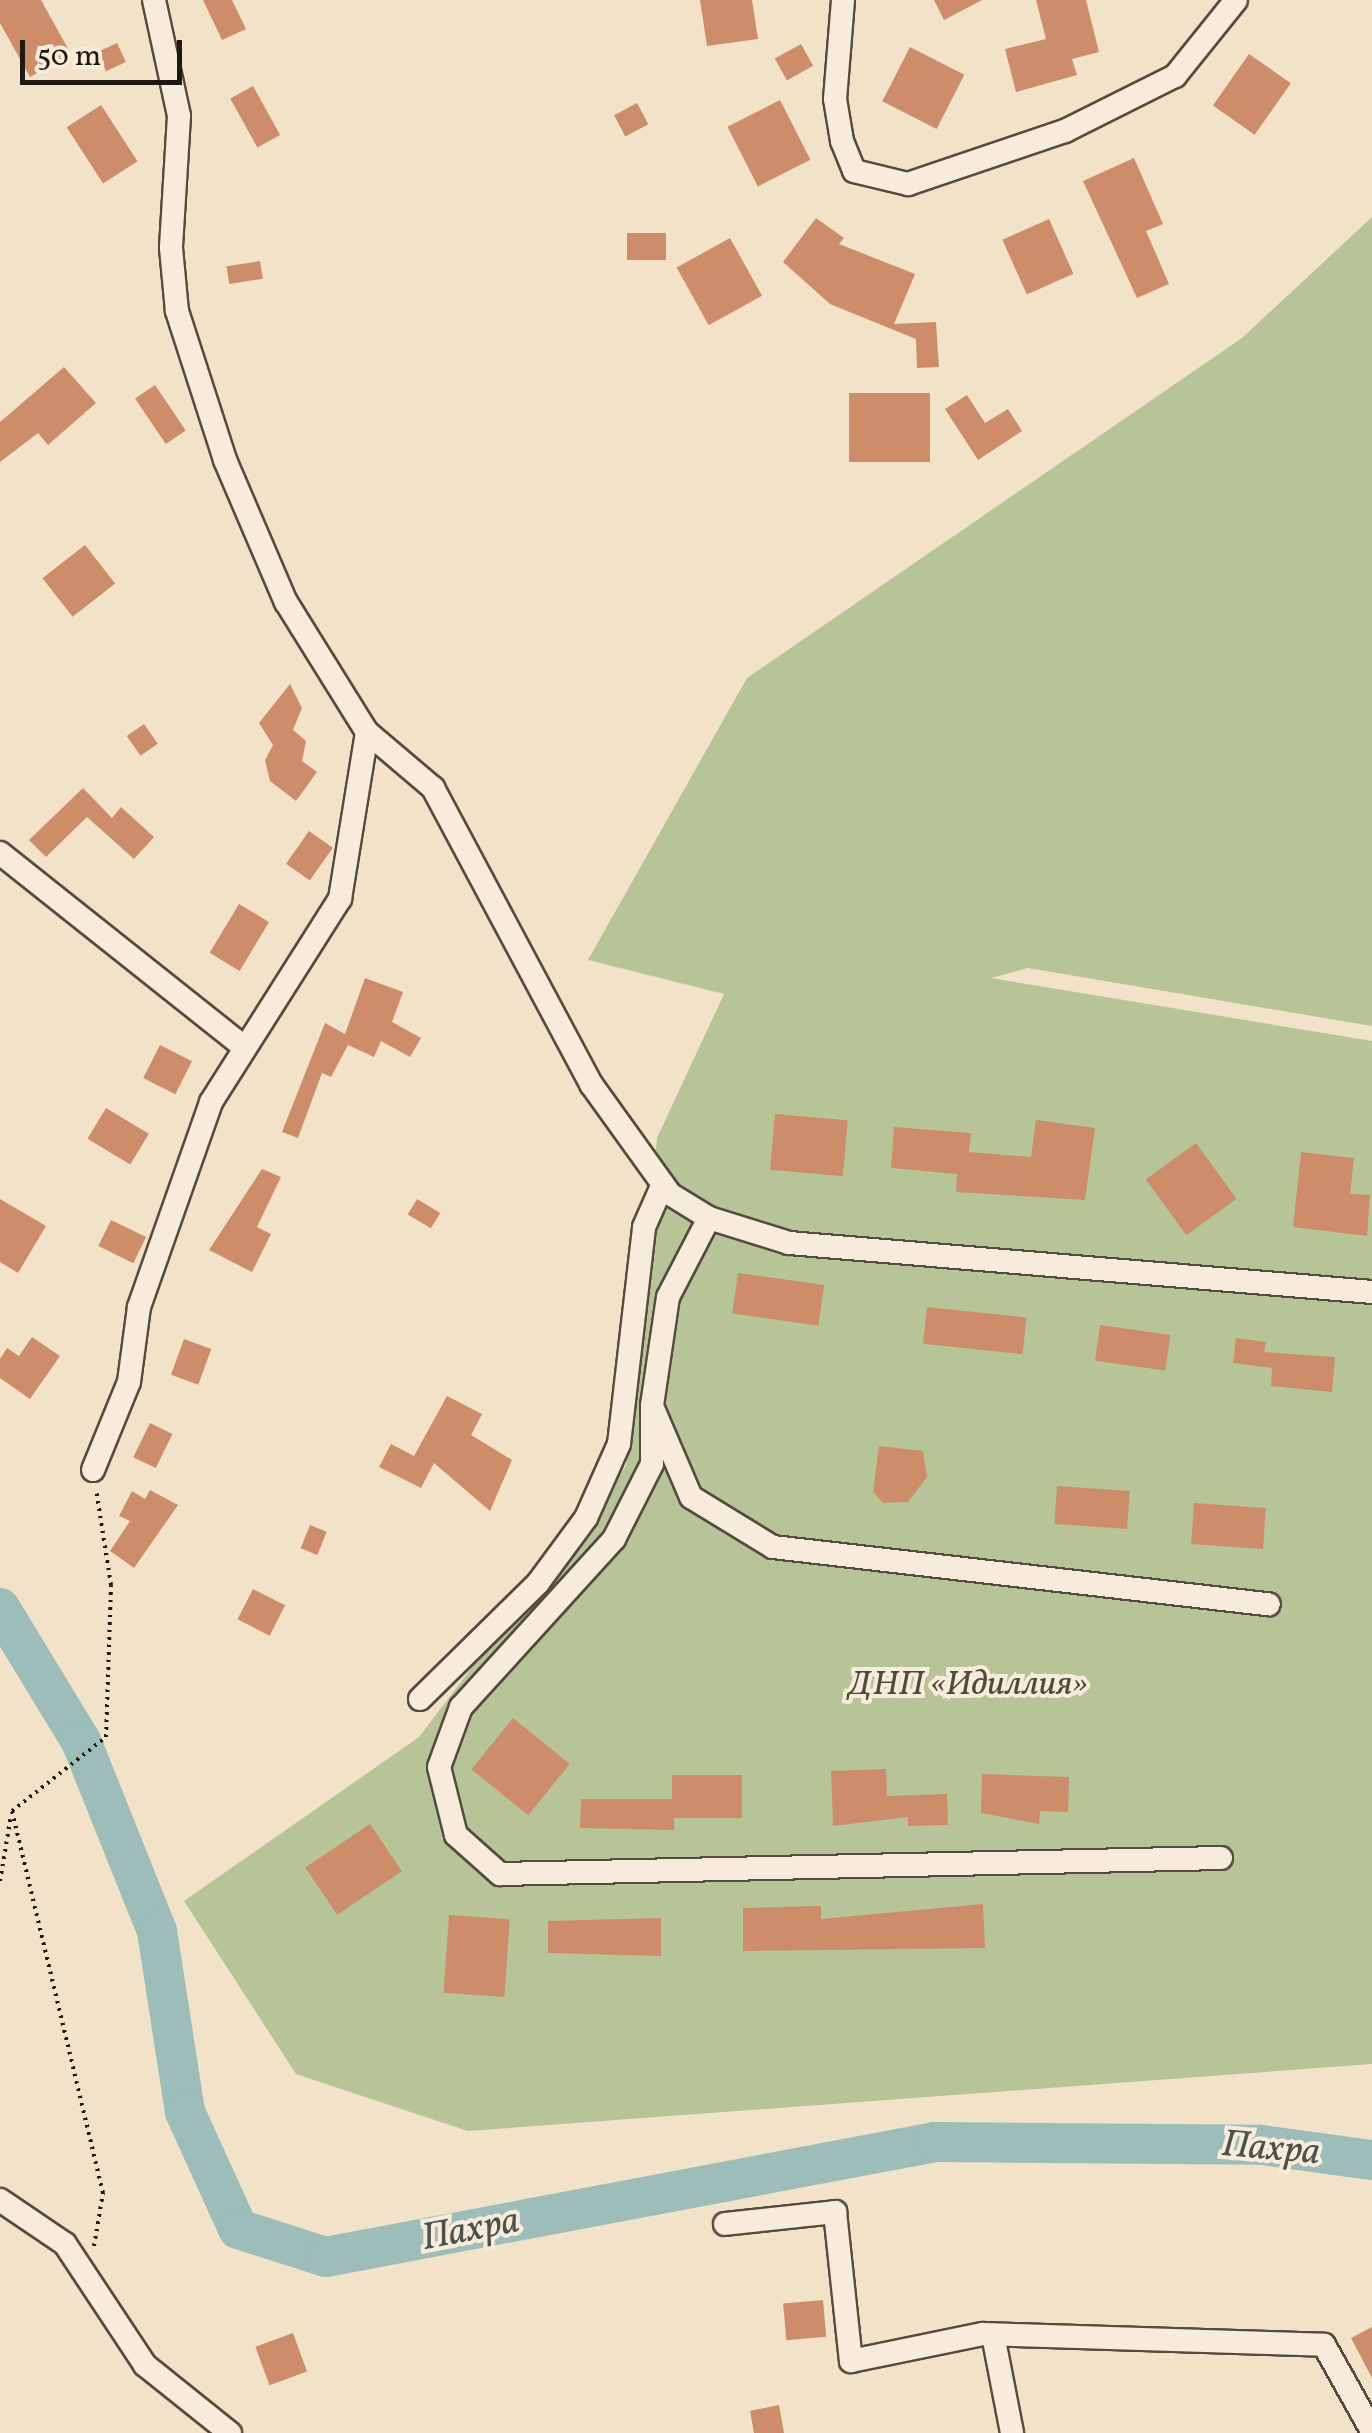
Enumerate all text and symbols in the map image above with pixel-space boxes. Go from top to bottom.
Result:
scale bar [25,20,188,82]
text: 50 m [37,36,101,78]
park label: ДНП «Идиллия» [848,1664,1088,1706]
water label: Пахра [1220,2123,1322,2177]
water label: Пахра [419,2199,523,2263]

